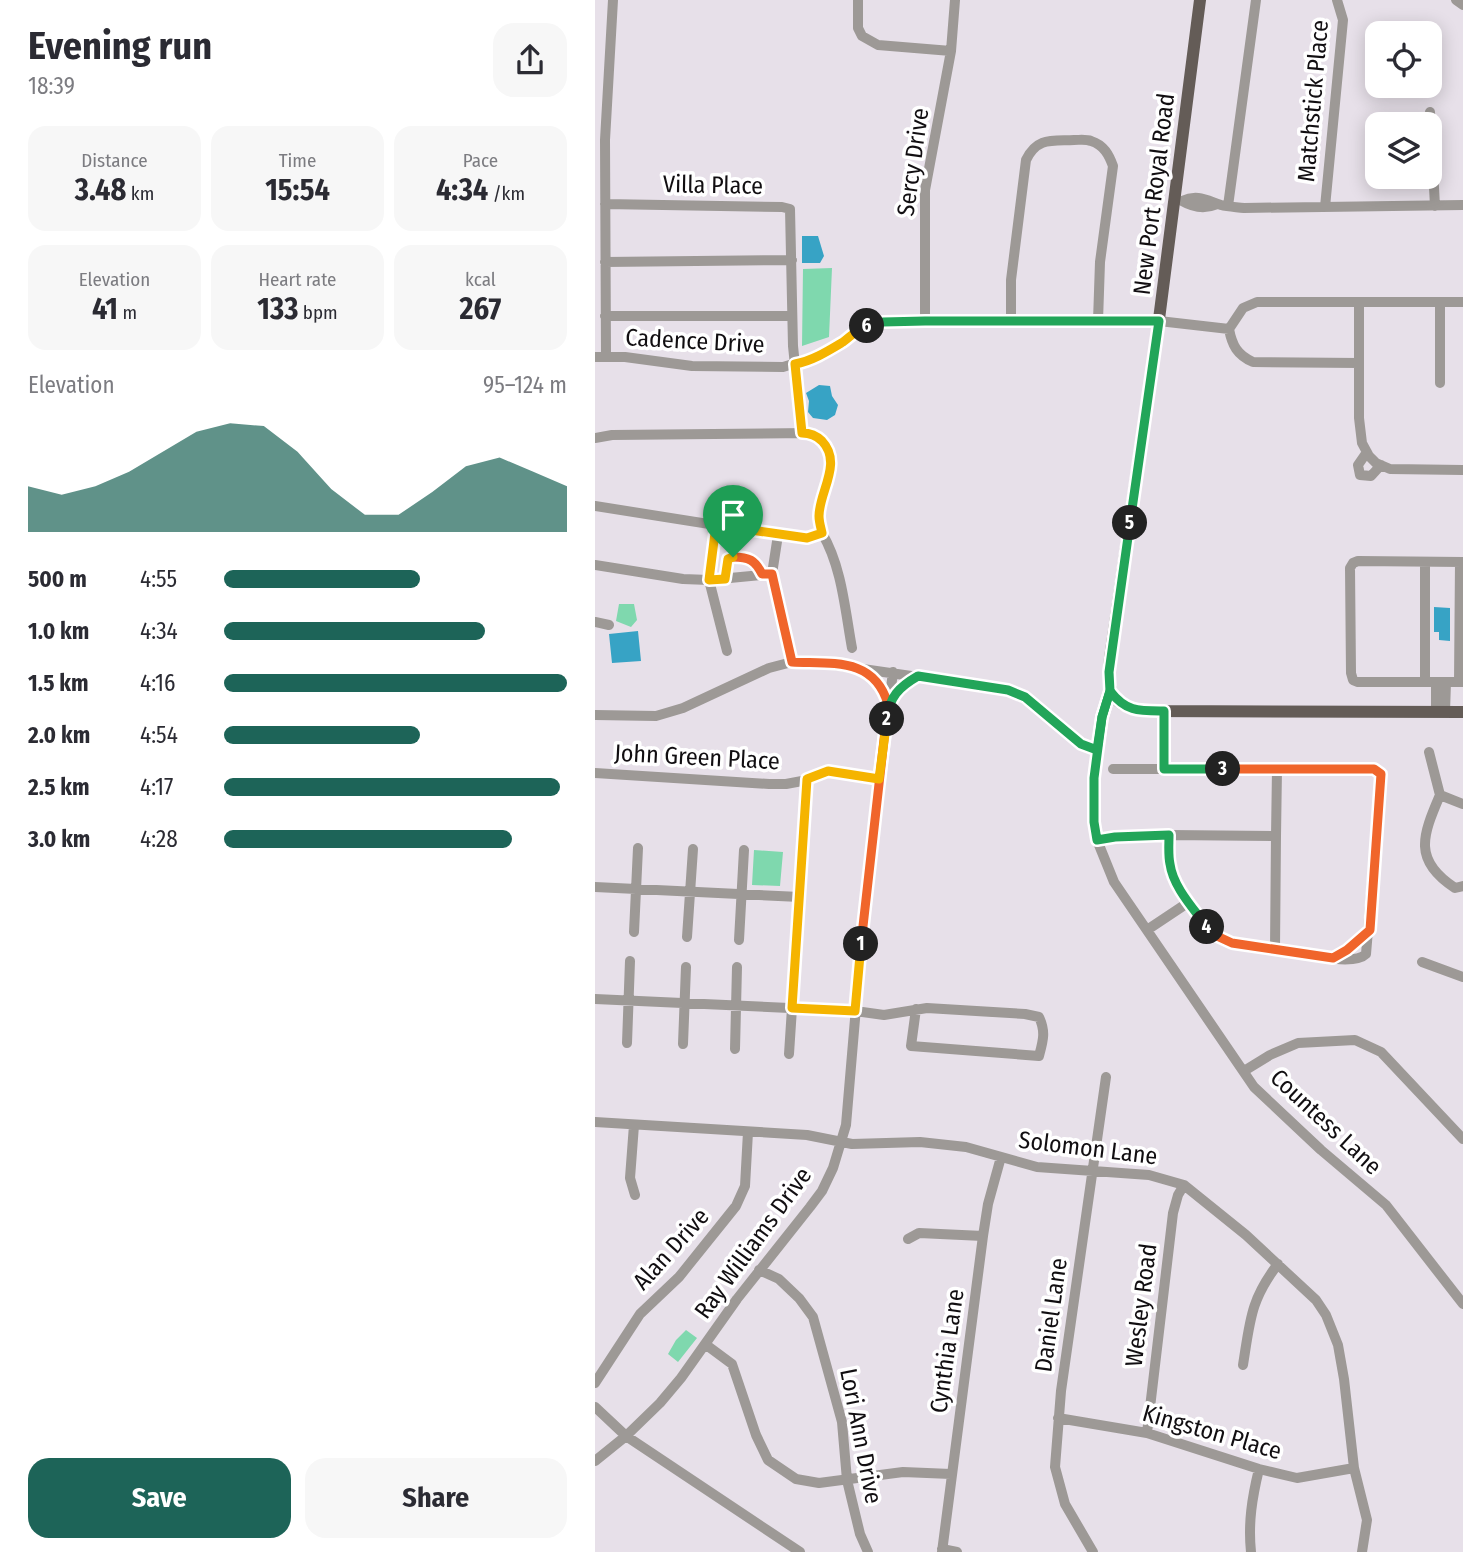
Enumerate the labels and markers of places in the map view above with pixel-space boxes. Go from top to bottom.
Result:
pin: 6 [849,308,885,344]
pin [703,485,763,557]
pin: 5 [1113,505,1147,540]
pin: 2 [869,702,905,736]
pin: 3 [1205,752,1241,786]
pin: 4 [1189,909,1225,944]
pin: 1 [843,926,879,962]

